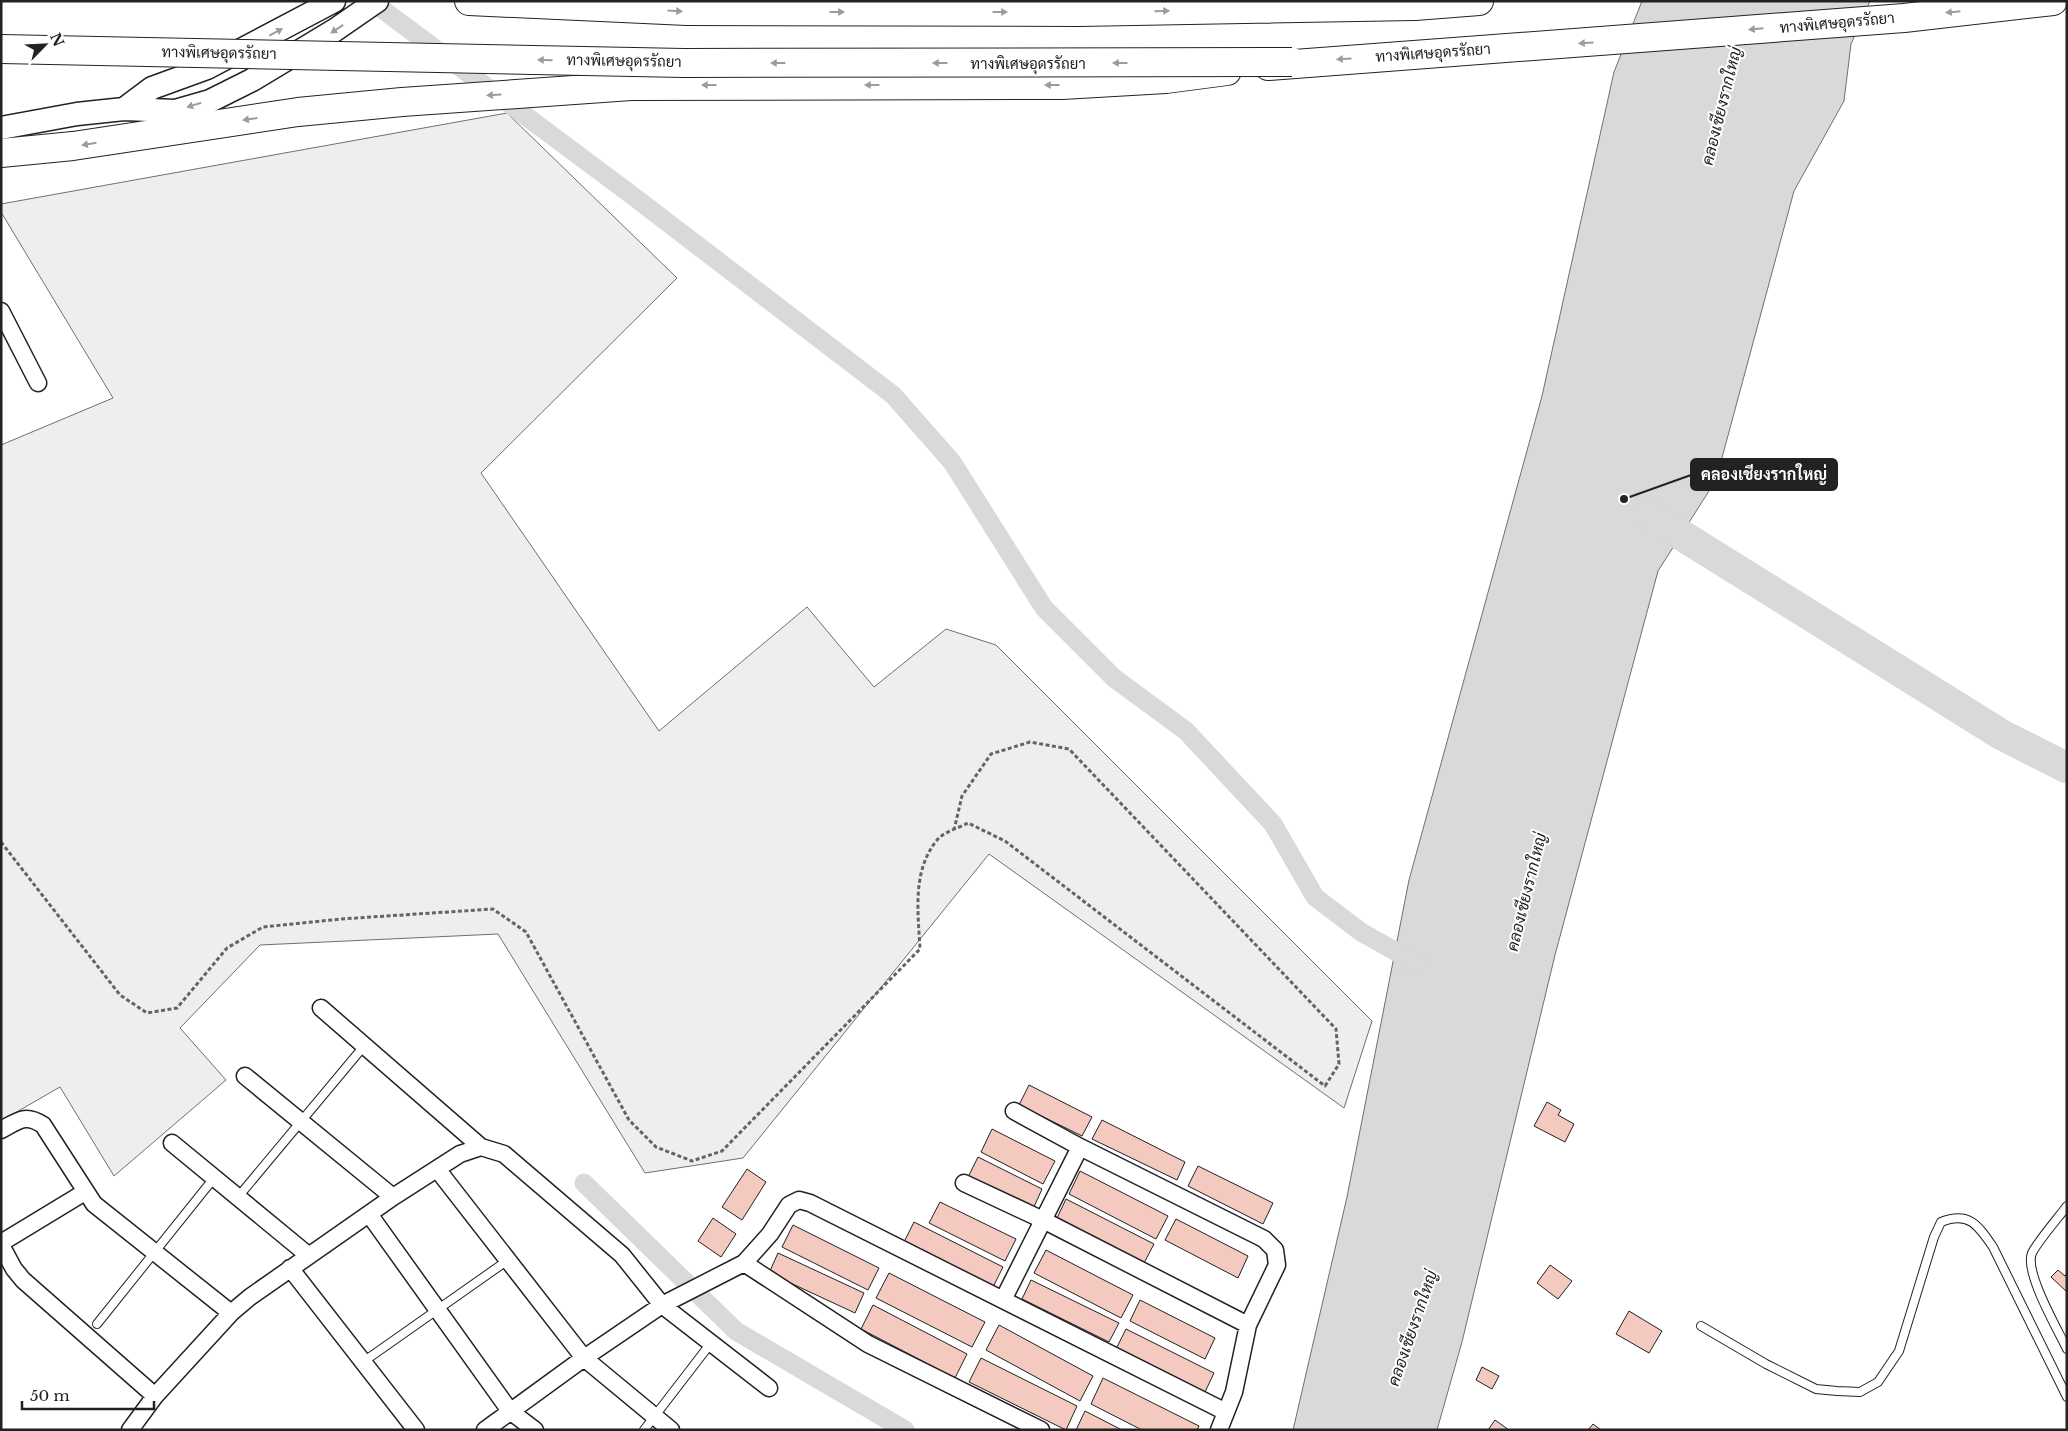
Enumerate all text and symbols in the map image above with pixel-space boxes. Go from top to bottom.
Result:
one-way arrow [667,7,683,15]
one-way arrow [1155,7,1171,15]
one-way arrow [830,8,846,16]
one-way arrow [992,8,1008,16]
street label: ทางพิเศษอุดรรัถยา [1779,8,1895,39]
one-way arrow [1944,8,1960,16]
north arrow [20,20,70,70]
one-way arrow [330,24,343,33]
one-way arrow [1748,26,1764,34]
one-way arrow [269,28,283,36]
text: N [46,30,68,49]
street label: ทางพิเศษอุดรรัถยา [1375,39,1491,68]
one-way arrow [1578,39,1594,47]
street label: ทางพิเศษอุดรรัถยา [161,42,277,65]
water label: คลองเชียงรากใหญ่ [1696,44,1746,167]
street label: ทางพิเศษอุดรรัถยา [566,50,682,73]
street label: ทางพิเศษอุดรรัถยา [970,54,1086,75]
one-way arrow [1336,55,1352,63]
one-way arrow [537,56,553,64]
one-way arrow [770,59,786,67]
one-way arrow [932,59,948,67]
one-way arrow [1112,59,1128,67]
one-way arrow [701,81,717,89]
one-way arrow [863,81,879,89]
one-way arrow [1043,81,1059,89]
one-way arrow [486,92,502,100]
one-way arrow [186,102,201,110]
one-way arrow [242,115,258,123]
one-way arrow [81,140,97,148]
callout: คลองเชียงรากใหญ่ [1691,459,1837,490]
text: คลองเชียงรากใหญ่ [1701,463,1827,485]
water label: คลองเชียงรากใหญ่ [1501,830,1551,953]
water label: คลองเชียงรากใหญ่ [1382,1266,1441,1388]
scale bar [22,1378,155,1410]
text: 50 m [30,1386,70,1405]

